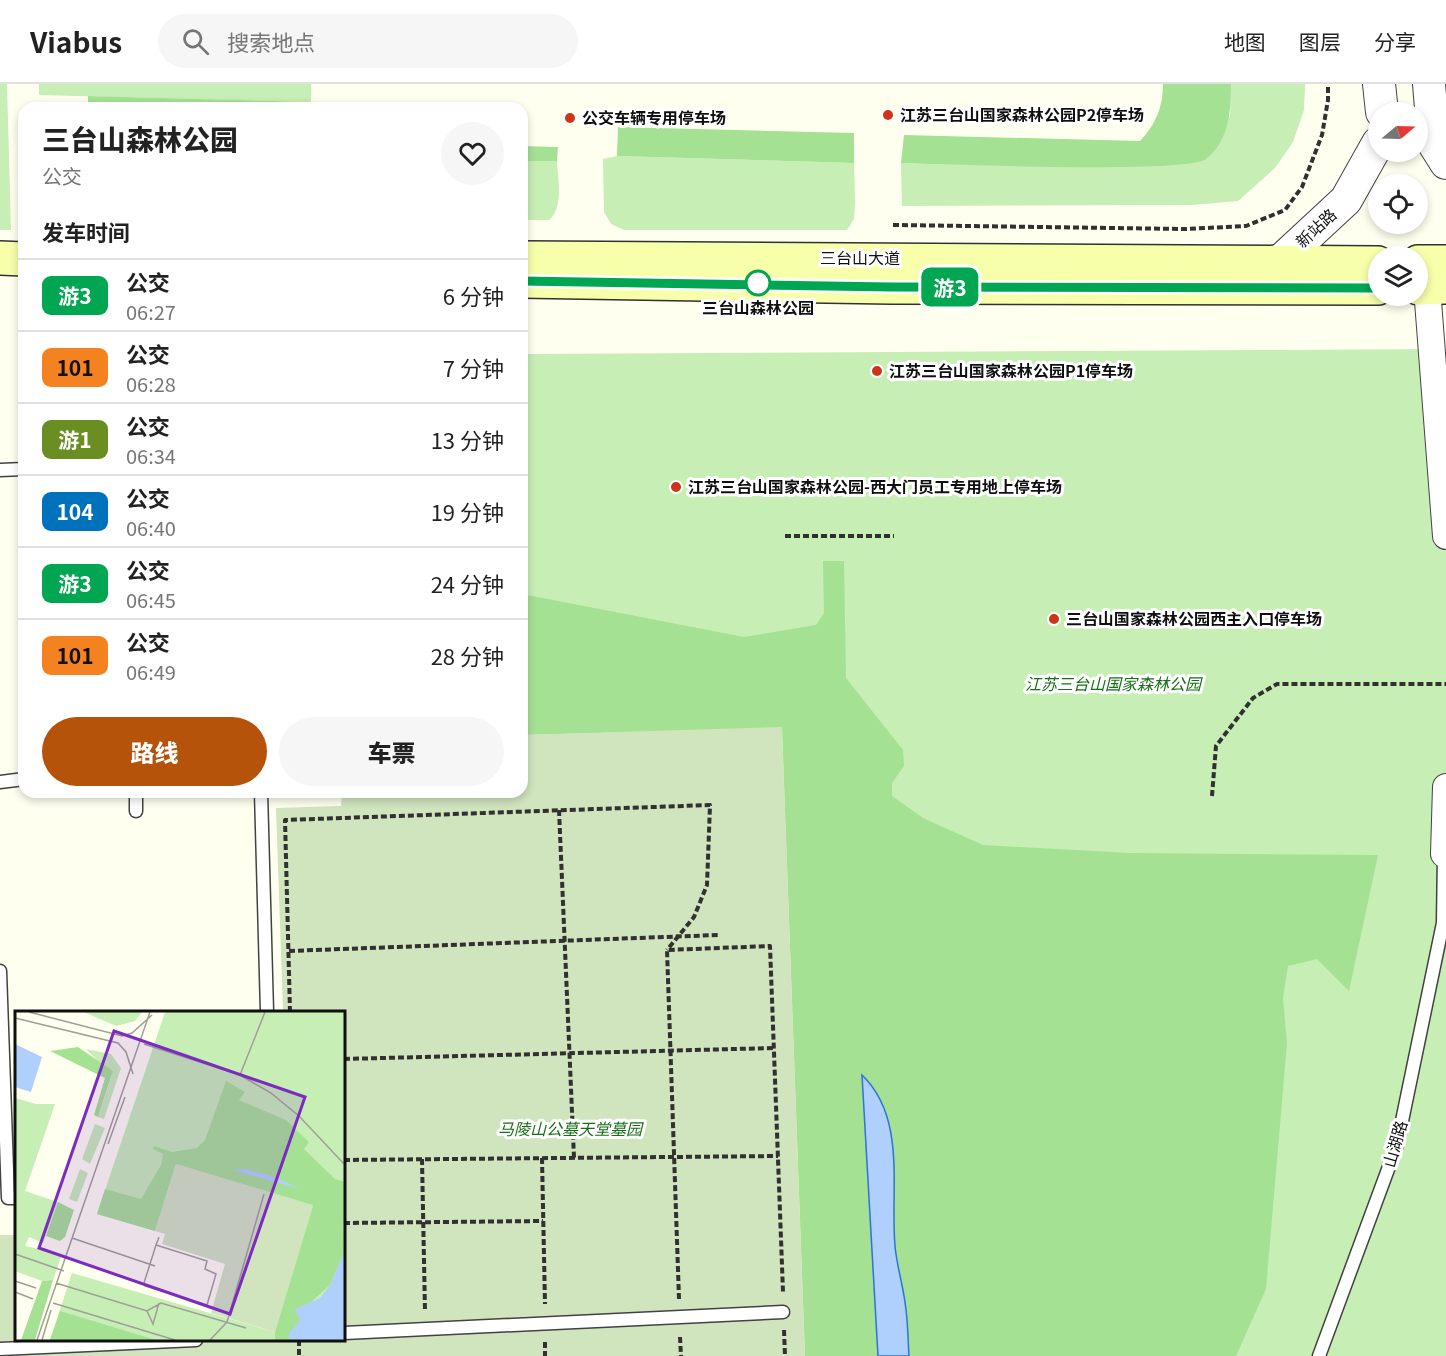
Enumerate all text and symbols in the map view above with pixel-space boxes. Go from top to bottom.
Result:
search box [158,14,578,68]
text: Viabus [30,21,122,61]
icon: search [179,25,212,58]
text: 搜索地点 [227,25,315,57]
text: 地图 [1224,26,1266,56]
text: 图层 [1299,26,1341,56]
text: 分享 [1374,26,1416,56]
place label: 江苏三台山国家森林公园P2停车场 [900,102,1144,126]
north arrow [1368,102,1428,162]
map controls [1368,102,1428,306]
place label: 公交车辆专用停车场 [582,105,726,129]
marker: 江苏三台山国家森林公园P2停车场 [881,108,895,122]
marker: 公交车辆专用停车场 [563,111,577,125]
text: 三台山森林公园 [42,118,238,158]
button: heart [441,122,504,185]
text: 公交 [42,161,82,190]
button: locate [1368,174,1428,234]
street label: 新站路 [1290,202,1341,252]
text: 发车时间 [42,215,130,247]
street label: 三台山大道 [820,245,900,269]
button: layers [1368,246,1428,306]
text: 公交 [126,265,170,297]
line badge: 游3 [923,268,977,306]
marker: 三台山森林公园 [745,270,771,296]
text: 游3 [933,272,967,302]
text: 6 分钟 [443,279,504,311]
text: 游3 [58,280,92,310]
place label: 三台山森林公园 [702,295,814,319]
text: 06:27 [126,297,176,326]
text: 公交 [126,337,170,369]
text: 7 分钟 [443,351,504,383]
text: 101 [56,352,94,382]
place label: 江苏三台山国家森林公园P1停车场 [889,358,1133,382]
marker: 江苏三台山国家森林公园P1停车场 [870,364,884,378]
text: 06:28 [126,369,176,398]
text: 公交 [126,409,170,441]
text: 13 分钟 [431,423,504,455]
text: 游1 [58,424,92,454]
text: 06:34 [126,441,176,470]
place label: 江苏三台山国家森林公园-西大门员工专用地上停车场 [688,474,1062,498]
marker: 江苏三台山国家森林公园-西大门员工专用地上停车场 [669,480,683,494]
text: 公交 [126,481,170,513]
text: 19 分钟 [431,495,504,527]
text: 104 [56,496,94,526]
text: 06:40 [126,513,176,542]
text: 公交 [126,553,170,585]
text: 24 分钟 [431,567,504,599]
text: 游3 [58,568,92,598]
text: 06:45 [126,585,176,614]
place label: 三台山国家森林公园西主入口停车场 [1066,606,1322,630]
marker: 三台山国家森林公园西主入口停车场 [1047,612,1061,626]
text: 公交 [126,625,170,657]
text: 28 分钟 [431,639,504,671]
text: 101 [56,640,94,670]
text: 06:49 [126,657,176,686]
park label: 江苏三台山国家森林公园 [1025,671,1203,695]
button: 路线 [42,717,267,786]
button: 车票 [279,717,504,786]
inset map [15,1011,345,1341]
park label: 马陵山公墓天堂墓园 [498,1116,644,1140]
street label: 山湖路 [1376,1117,1412,1170]

